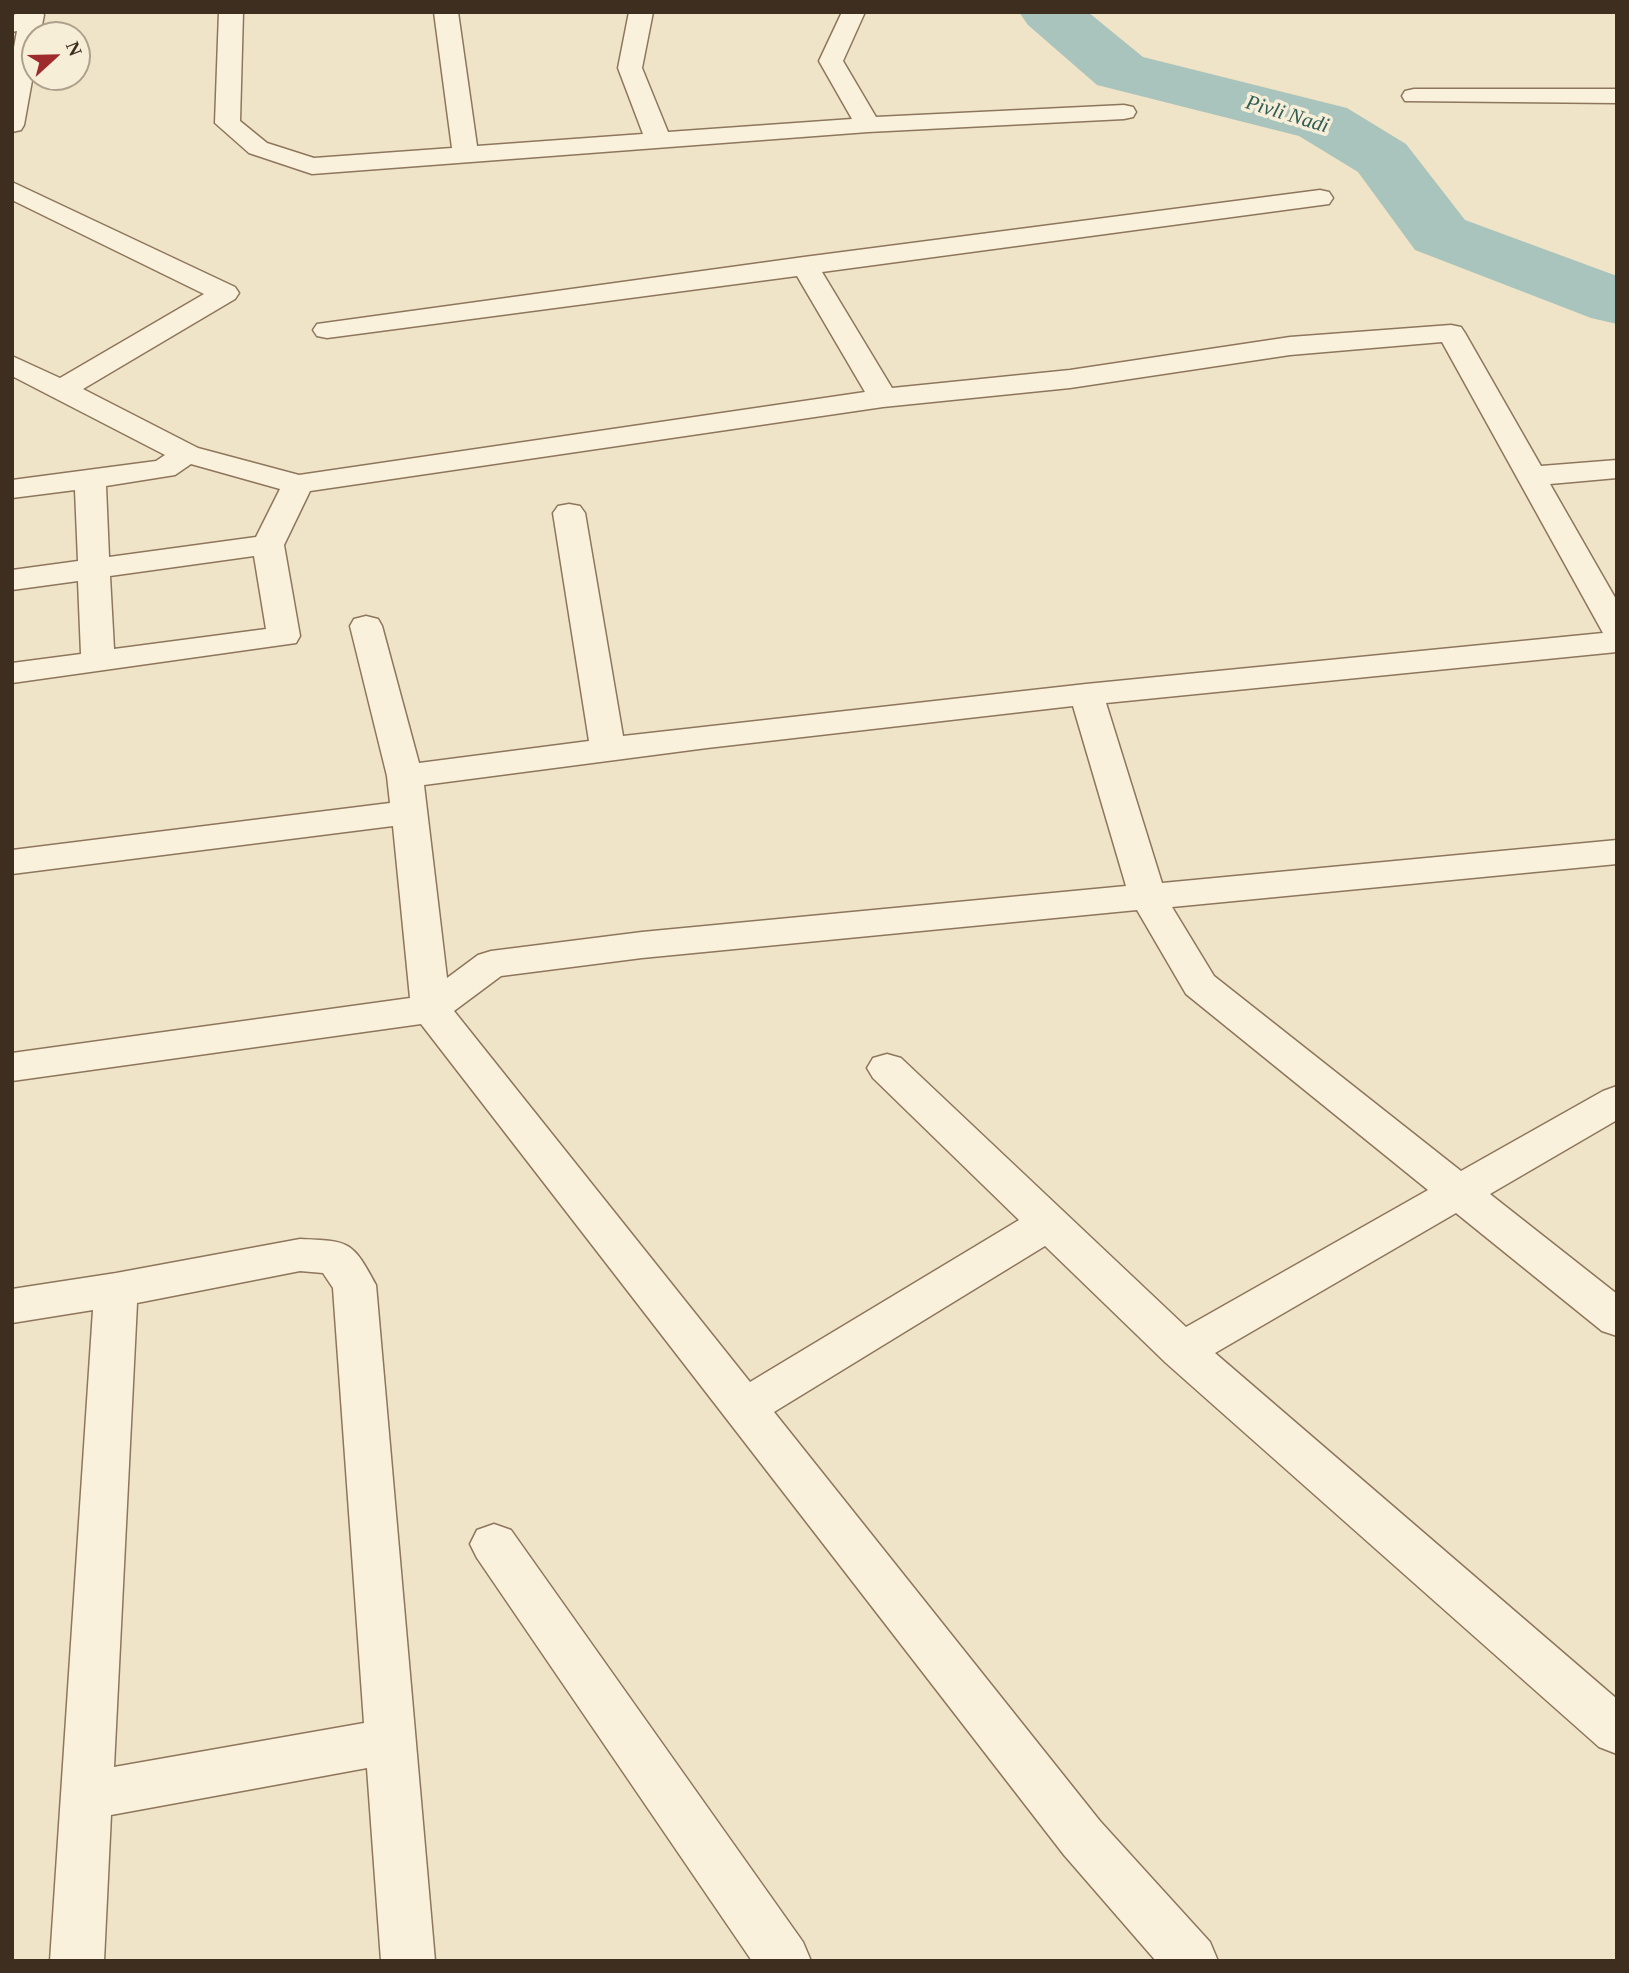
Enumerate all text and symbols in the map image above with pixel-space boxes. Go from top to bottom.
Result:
north arrow [21,21,91,91]
text: N [62,38,86,59]
water label: Pivli Nadi [1242,90,1332,140]

